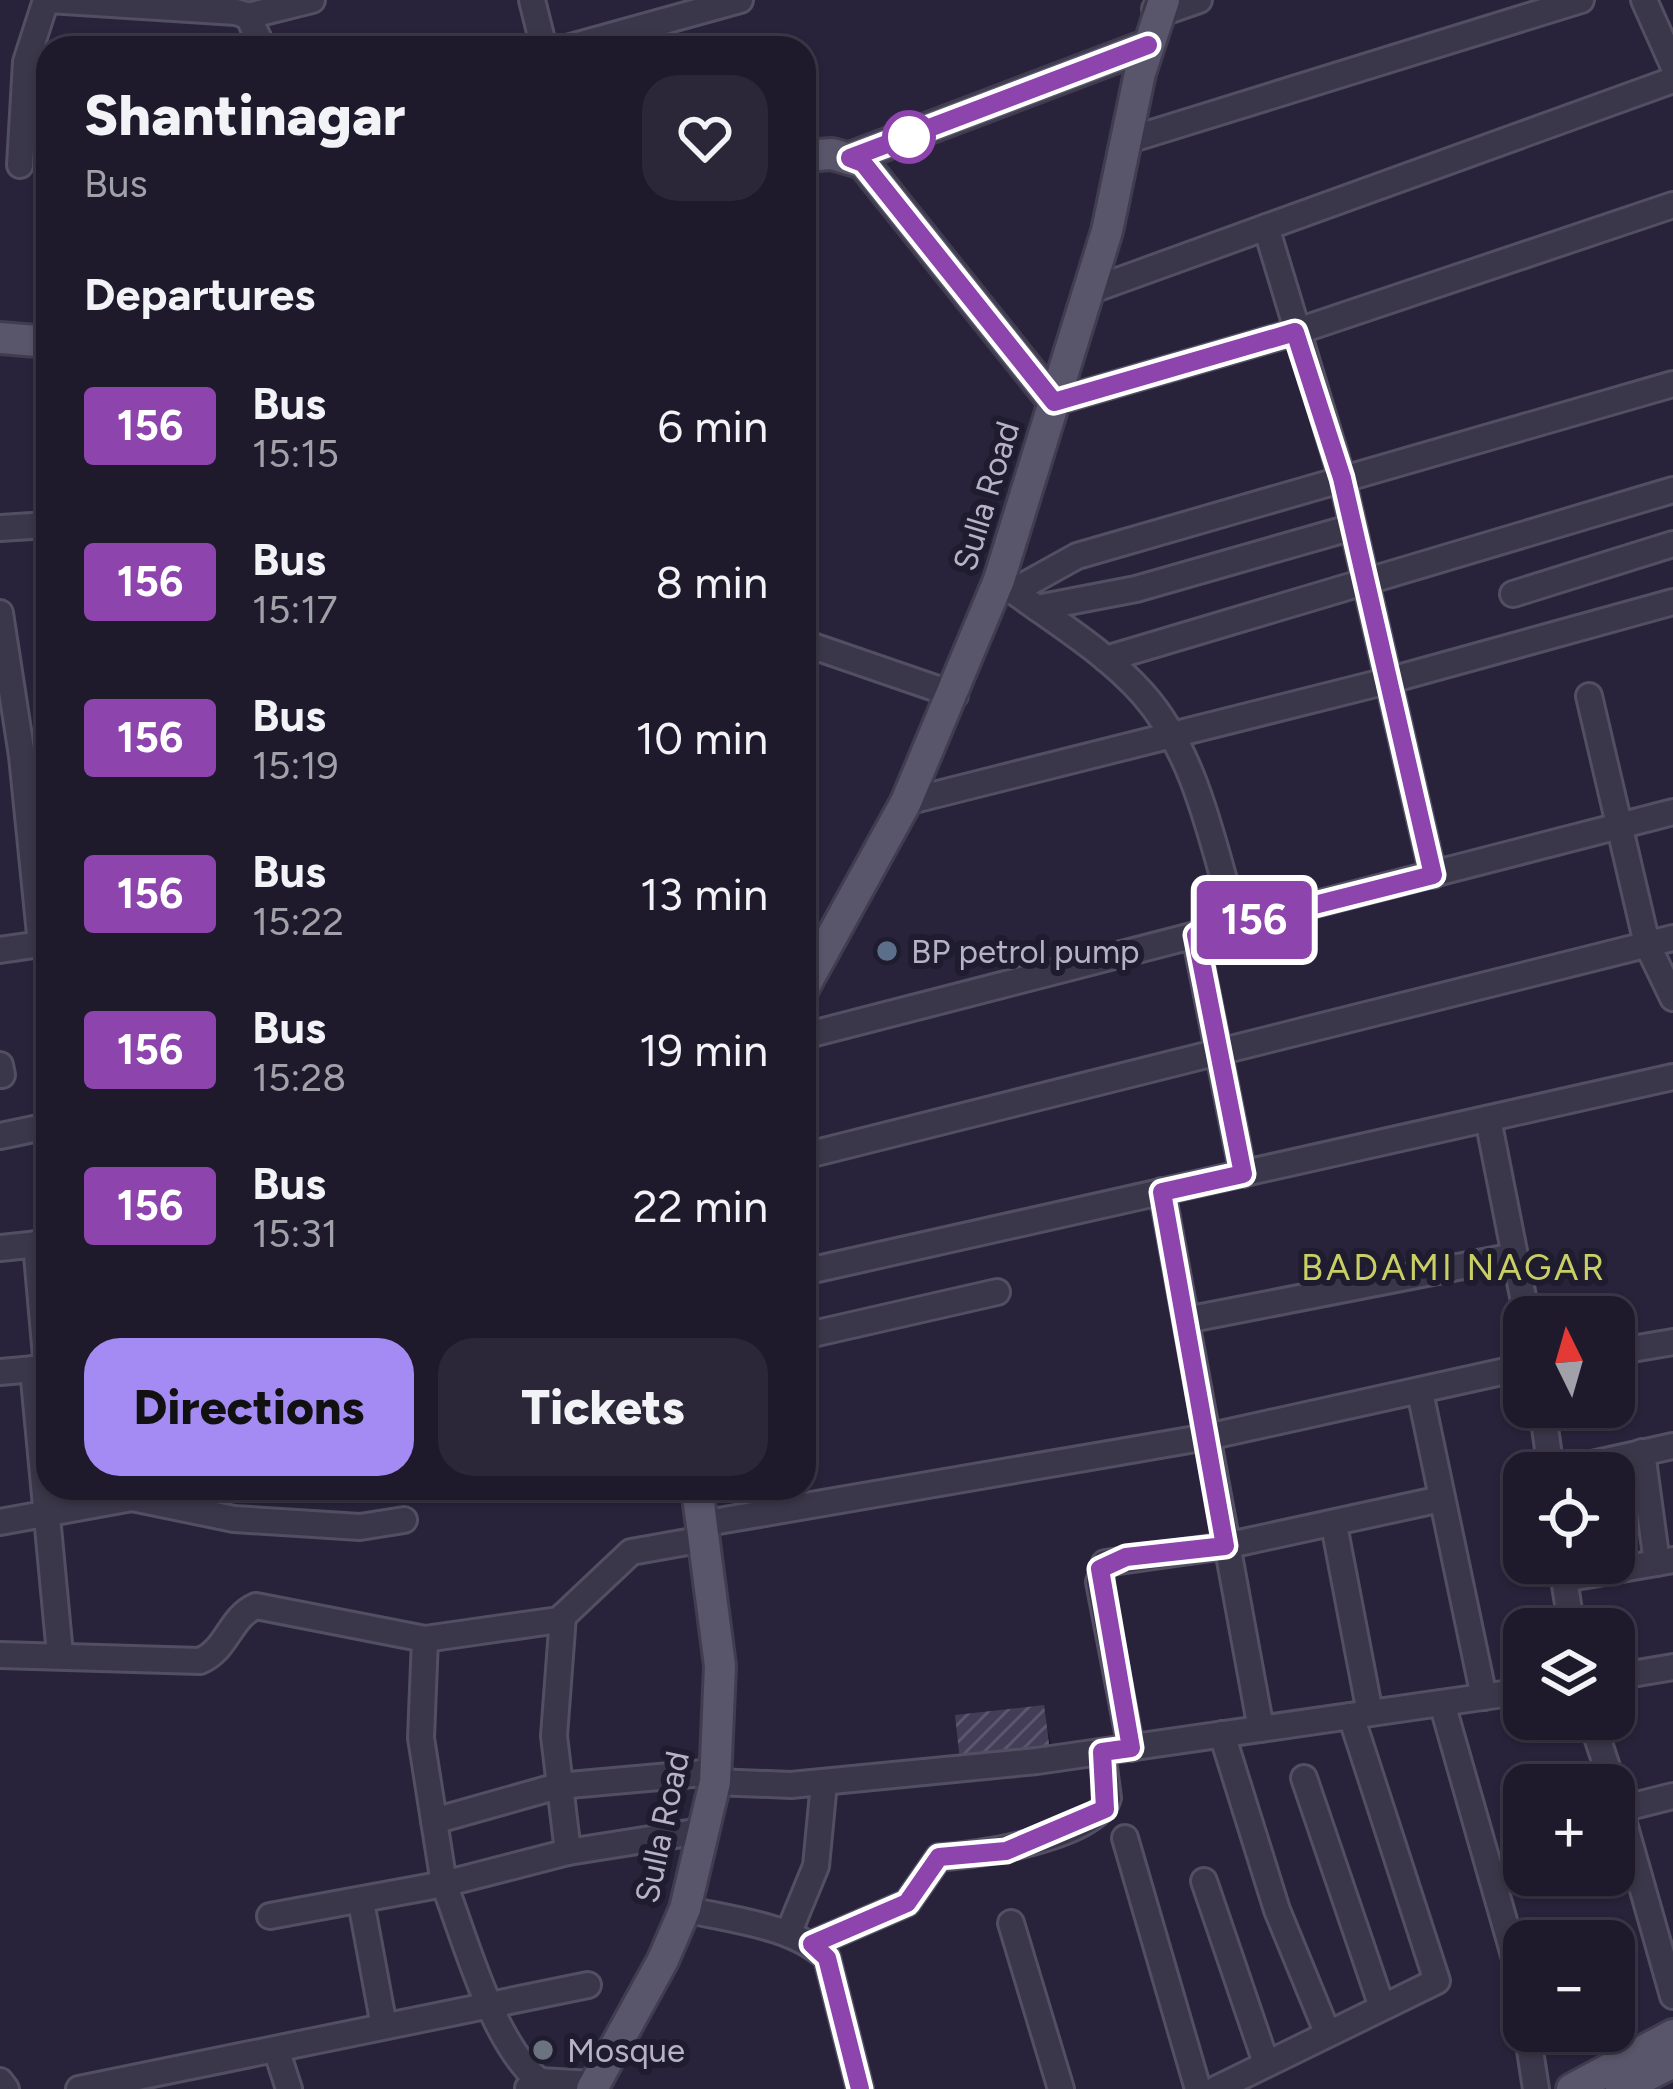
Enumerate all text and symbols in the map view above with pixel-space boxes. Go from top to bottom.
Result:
button: heart [642,75,768,201]
text: Shantinagar [84,81,405,149]
unlabelled marker [884,112,934,162]
text: Bus [84,160,148,207]
text: Departures [84,267,315,321]
text: Bus [252,376,326,430]
text: 6 min [658,399,768,453]
text: 156 [117,400,183,451]
street label: Sulla Road [945,417,1027,575]
text: 15:15 [252,430,339,477]
text: Bus [252,532,326,586]
text: 8 min [655,555,768,609]
text: 156 [117,556,183,607]
text: 15:17 [252,586,337,633]
text: Bus [252,688,326,742]
text: 10 min [636,711,768,765]
text: 156 [117,712,183,763]
text: 15:19 [252,742,339,789]
text: Bus [252,844,326,898]
text: 13 min [640,867,768,921]
text: 156 [117,868,183,919]
line badge: 156 [1185,881,1323,959]
text: 156 [1221,894,1287,945]
text: 15:22 [252,898,344,945]
place label: BP petrol pump [911,932,1140,971]
marker: BP petrol pump [874,938,900,964]
text: Bus [252,1000,326,1054]
text: 19 min [639,1023,768,1077]
text: 156 [117,1024,183,1075]
text: 15:28 [252,1054,346,1101]
text: Bus [252,1156,326,1210]
text: 22 min [633,1179,768,1233]
text: 156 [117,1180,183,1231]
text: 15:31 [252,1210,338,1257]
district label: BADAMI NAGAR [1301,1246,1607,1289]
north arrow [1503,1296,1635,1428]
map controls [1503,1296,1635,2052]
button: Directions [84,1338,414,1476]
button: Tickets [438,1338,768,1476]
button: locate [1503,1452,1635,1584]
button: layers [1503,1608,1635,1740]
street label: Sulla Road [627,1748,697,1906]
button: + [1503,1764,1635,1896]
button: − [1503,1920,1635,2052]
place label: Mosque [567,2031,685,2070]
marker: Mosque [530,2037,556,2063]

